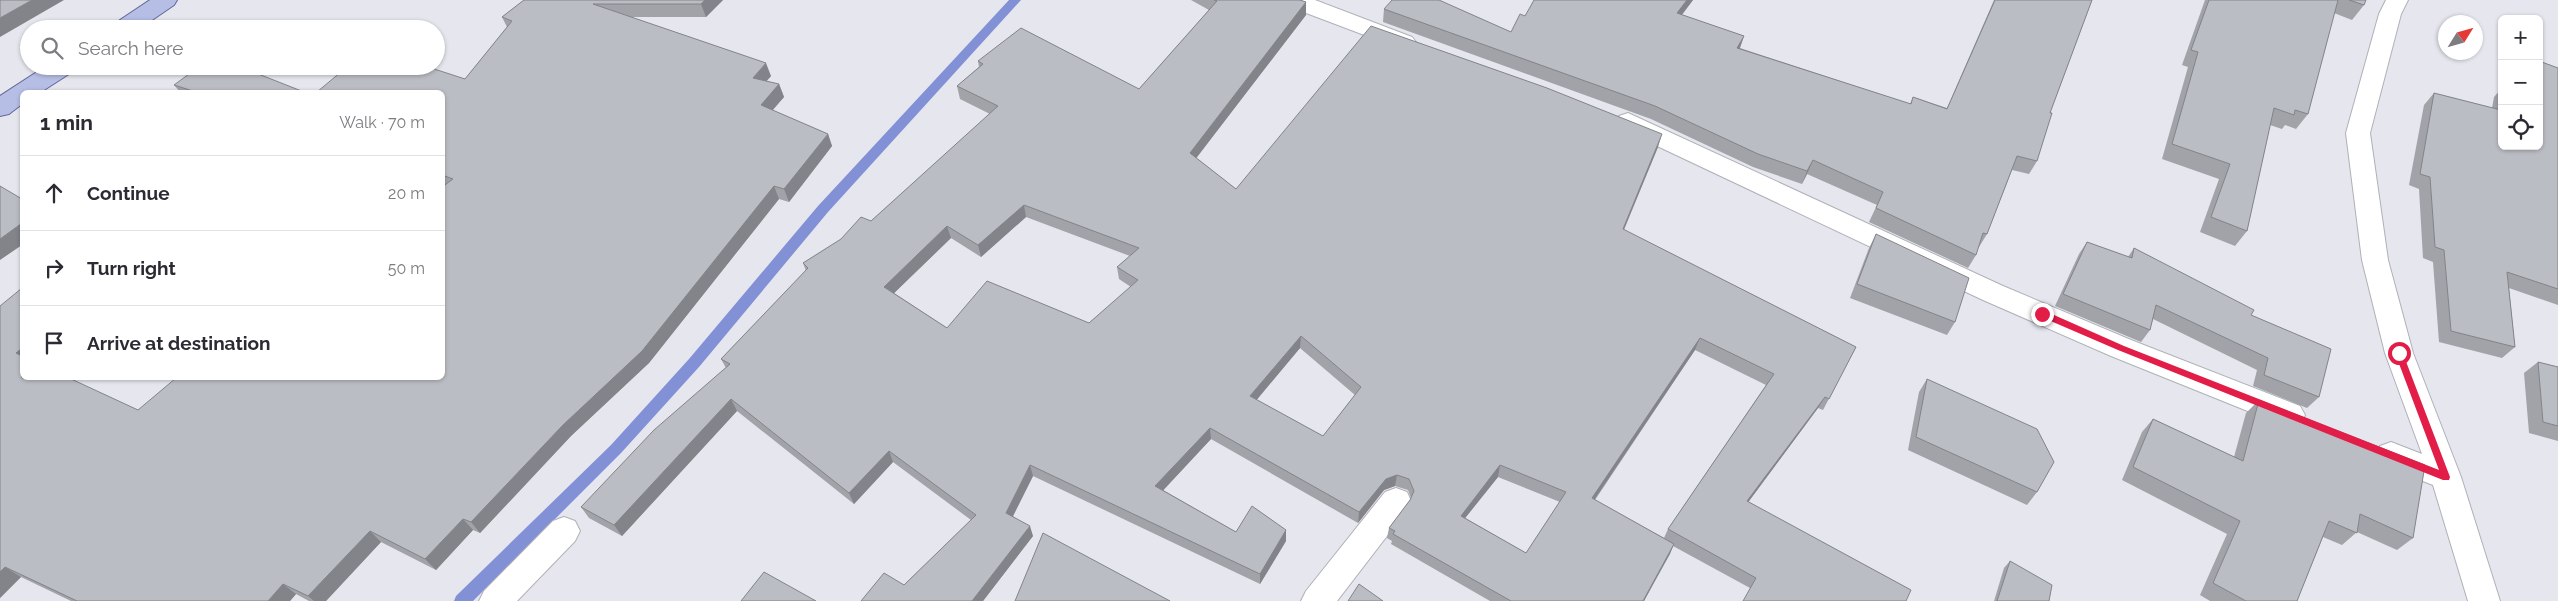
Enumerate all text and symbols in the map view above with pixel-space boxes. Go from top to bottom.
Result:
north arrow [2438,15,2483,60]
map controls [2498,15,2543,150]
button: + [2498,15,2543,60]
search box [20,20,445,75]
icon: search [38,34,66,62]
text: Search here [78,37,184,59]
button: − [2498,60,2543,105]
button: locate [2498,105,2543,150]
text: 1 min [40,110,93,135]
text: Walk · 70 m [339,113,425,132]
icon: ahead [40,179,68,207]
text: Continue [87,182,170,204]
text: 20 m [388,184,425,203]
icon: right [40,254,68,282]
text: Turn right [87,257,176,279]
text: 50 m [388,259,425,278]
route end [2031,303,2054,326]
icon: arrive [40,329,68,357]
text: Arrive at destination [87,332,271,354]
route start [2388,342,2411,365]

